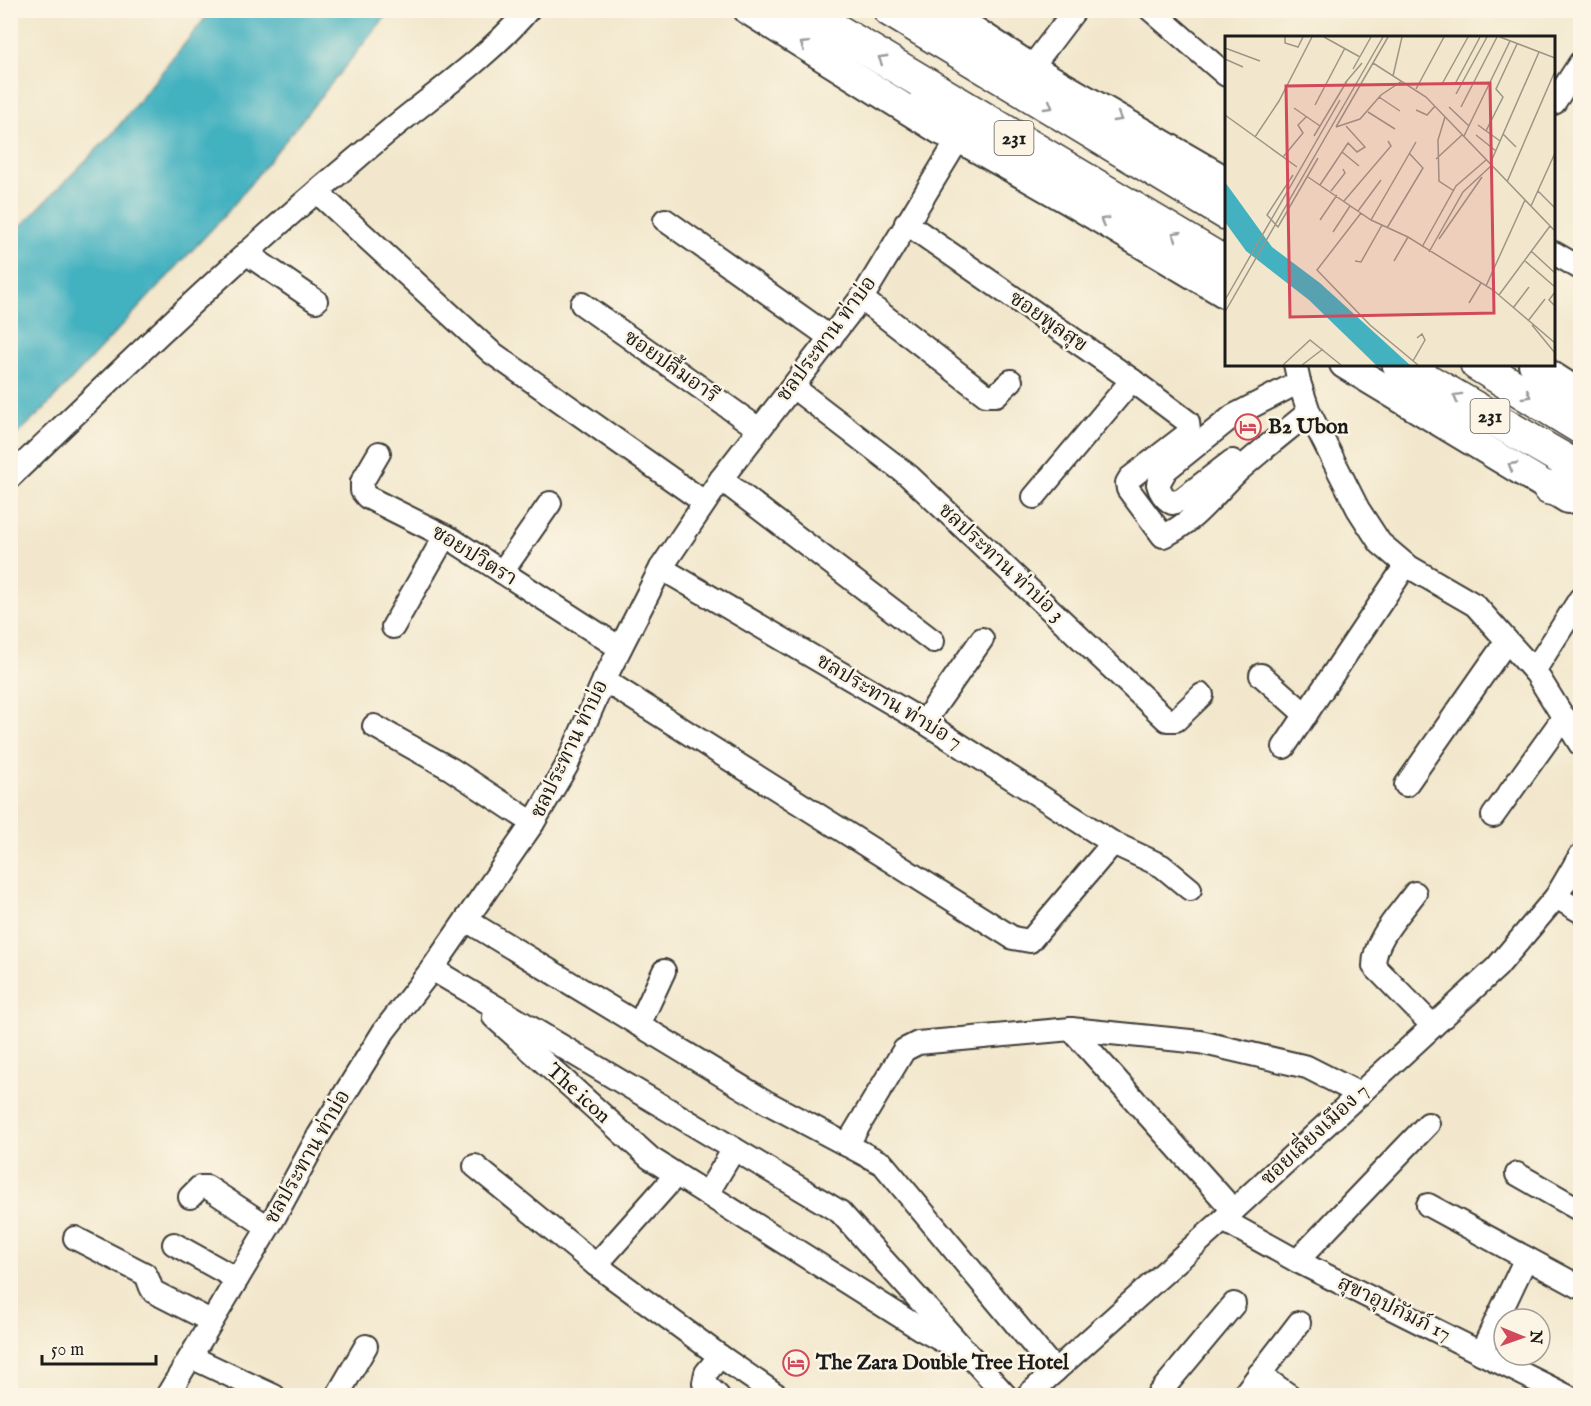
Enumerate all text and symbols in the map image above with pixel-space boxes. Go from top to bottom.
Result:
inset map [1225,36,1555,366]
one-way arrow [799,42,810,53]
one-way arrow [878,55,888,67]
one-way arrow [1043,99,1053,111]
one-way arrow [1112,111,1122,123]
road number: 231 [994,121,1034,155]
one-way arrow [1100,217,1110,228]
one-way arrow [1172,230,1182,242]
street label: ชลประทาน ท่าบ่อ [771,271,883,407]
street label: ซอยพูลสุข [1003,285,1093,359]
street label: ซอยปลื้มอารี [618,321,726,410]
one-way arrow [1521,387,1531,399]
one-way arrow [1453,393,1463,404]
road number: 231 [1470,399,1510,433]
hotel icon: B2 Ubon [1233,412,1263,442]
place label: B2 Ubon [1268,414,1348,441]
one-way arrow [1508,462,1518,473]
street label: ชลประทาน ท่าบ่อ 3 [932,498,1070,628]
street label: ซอยปวิตรา [426,519,522,593]
street label: ชลประทาน ท่าบ่อ 7 [811,648,967,756]
street label: ชลประทาน ท่าบ่อ [525,675,615,823]
street label: The icon [540,1058,616,1130]
street label: ซอยเลี่ยงเมือง 7 [1252,1075,1375,1192]
street label: ชลประทาน ท่าบ่อ [259,1085,357,1229]
street label: สุขาอุปกัมภ์ 17 [1333,1269,1456,1348]
north arrow [1492,1307,1552,1367]
scale bar [42,1328,156,1366]
text: N [1525,1329,1545,1344]
text: 50 m [51,1339,84,1362]
hotel icon: The Zara Double Tree Hotel [781,1348,811,1378]
place label: The Zara Double Tree Hotel [815,1350,1070,1377]

